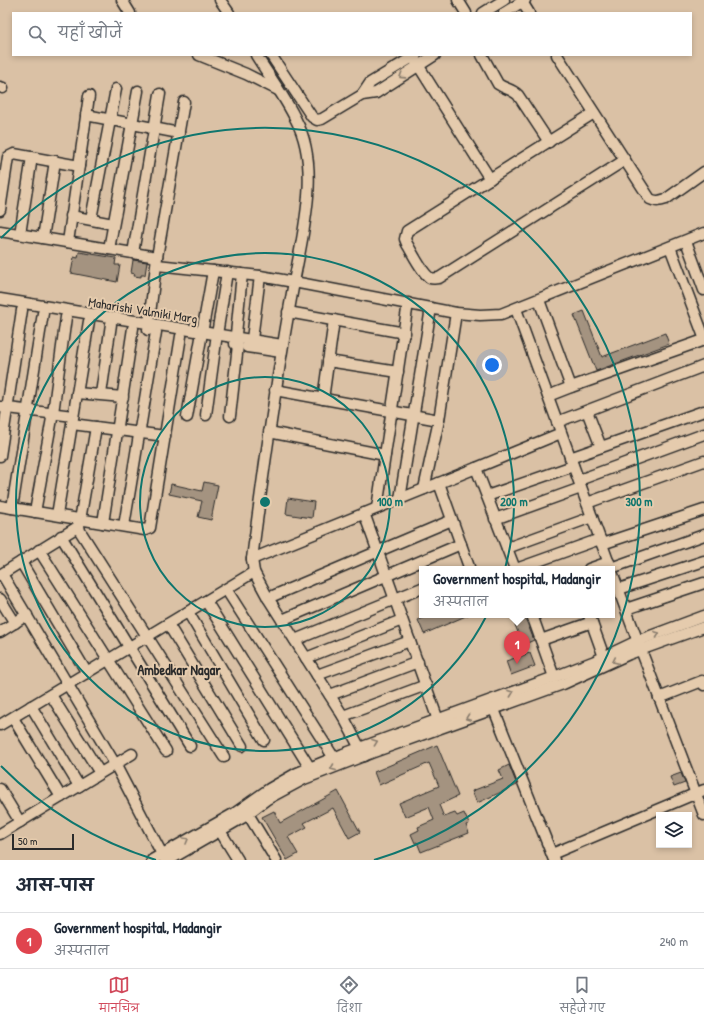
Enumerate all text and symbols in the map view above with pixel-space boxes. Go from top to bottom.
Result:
search box [12,12,692,56]
text: यहाँ खोजें [58,22,122,43]
icon: search [26,23,48,45]
one-way arrow [399,71,406,79]
street label: Maharishi Valmiki Marg [87,292,199,328]
your location [482,355,502,375]
text: 100 m [377,493,403,510]
text: 200 m [500,493,528,510]
text: 300 m [625,493,653,510]
centre of rings [258,495,272,509]
popup [419,566,615,618]
text: Government hospital, Madangir [433,568,601,589]
text: अस्पताल [433,592,488,610]
one-way arrow [653,630,660,638]
pin: 1 [504,631,530,664]
one-way arrow [612,656,620,664]
district label: Ambedkar Nagar [137,660,221,681]
one-way arrow [507,690,514,698]
one-way arrow [465,713,472,721]
one-way arrow [372,739,379,747]
one-way arrow [330,763,337,771]
map controls [656,812,692,848]
button: layers [656,812,692,848]
scale bar [12,832,74,851]
text: 50 m [18,834,38,848]
one-way arrow [182,838,189,845]
text: आस-पास [16,873,94,896]
text: Government hospital, Madangir [54,917,222,938]
text: 1 [27,932,31,950]
text: 240 m [659,932,688,950]
text: अस्पताल [54,941,109,959]
tab: मानचित्र [99,974,139,1020]
tab: दिशा [337,974,362,1020]
tab: सहेजे गए [560,974,605,1020]

